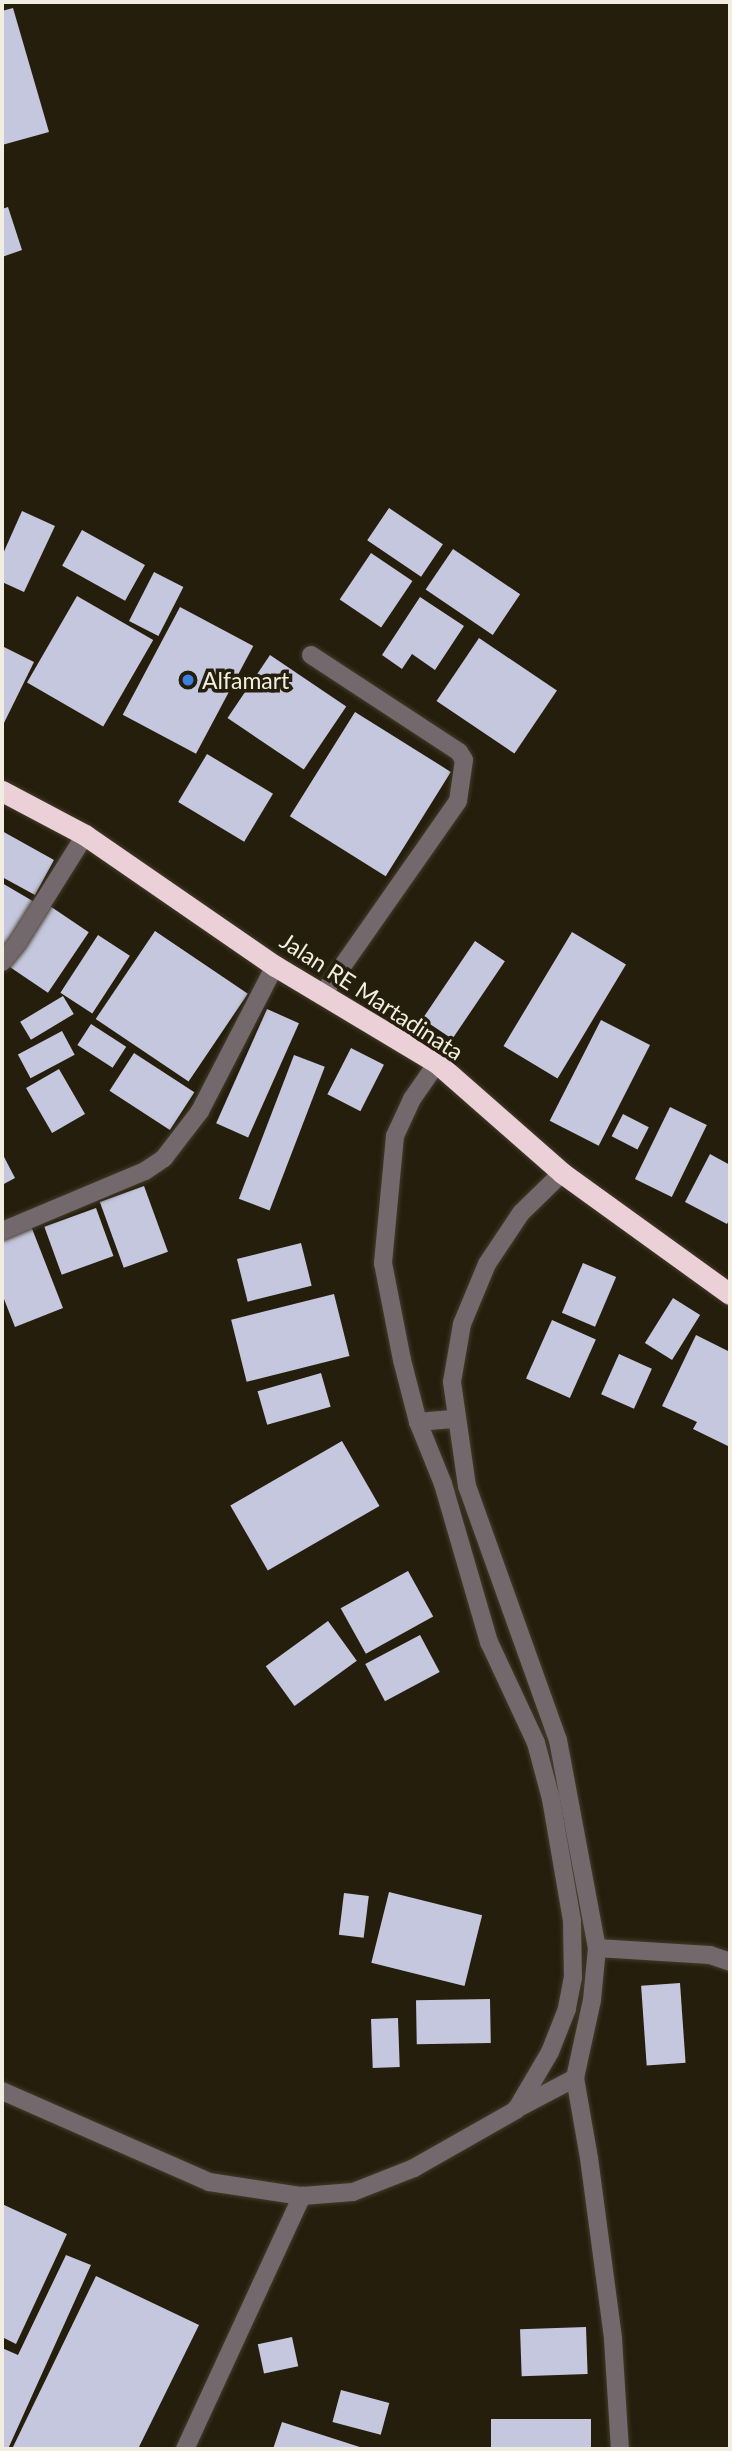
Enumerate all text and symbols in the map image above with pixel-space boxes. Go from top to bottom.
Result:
place label: Alfamart [202,666,289,694]
marker: Alfamart [180,672,196,688]
street label: Jalan RE Martadinata [275,927,469,1065]

